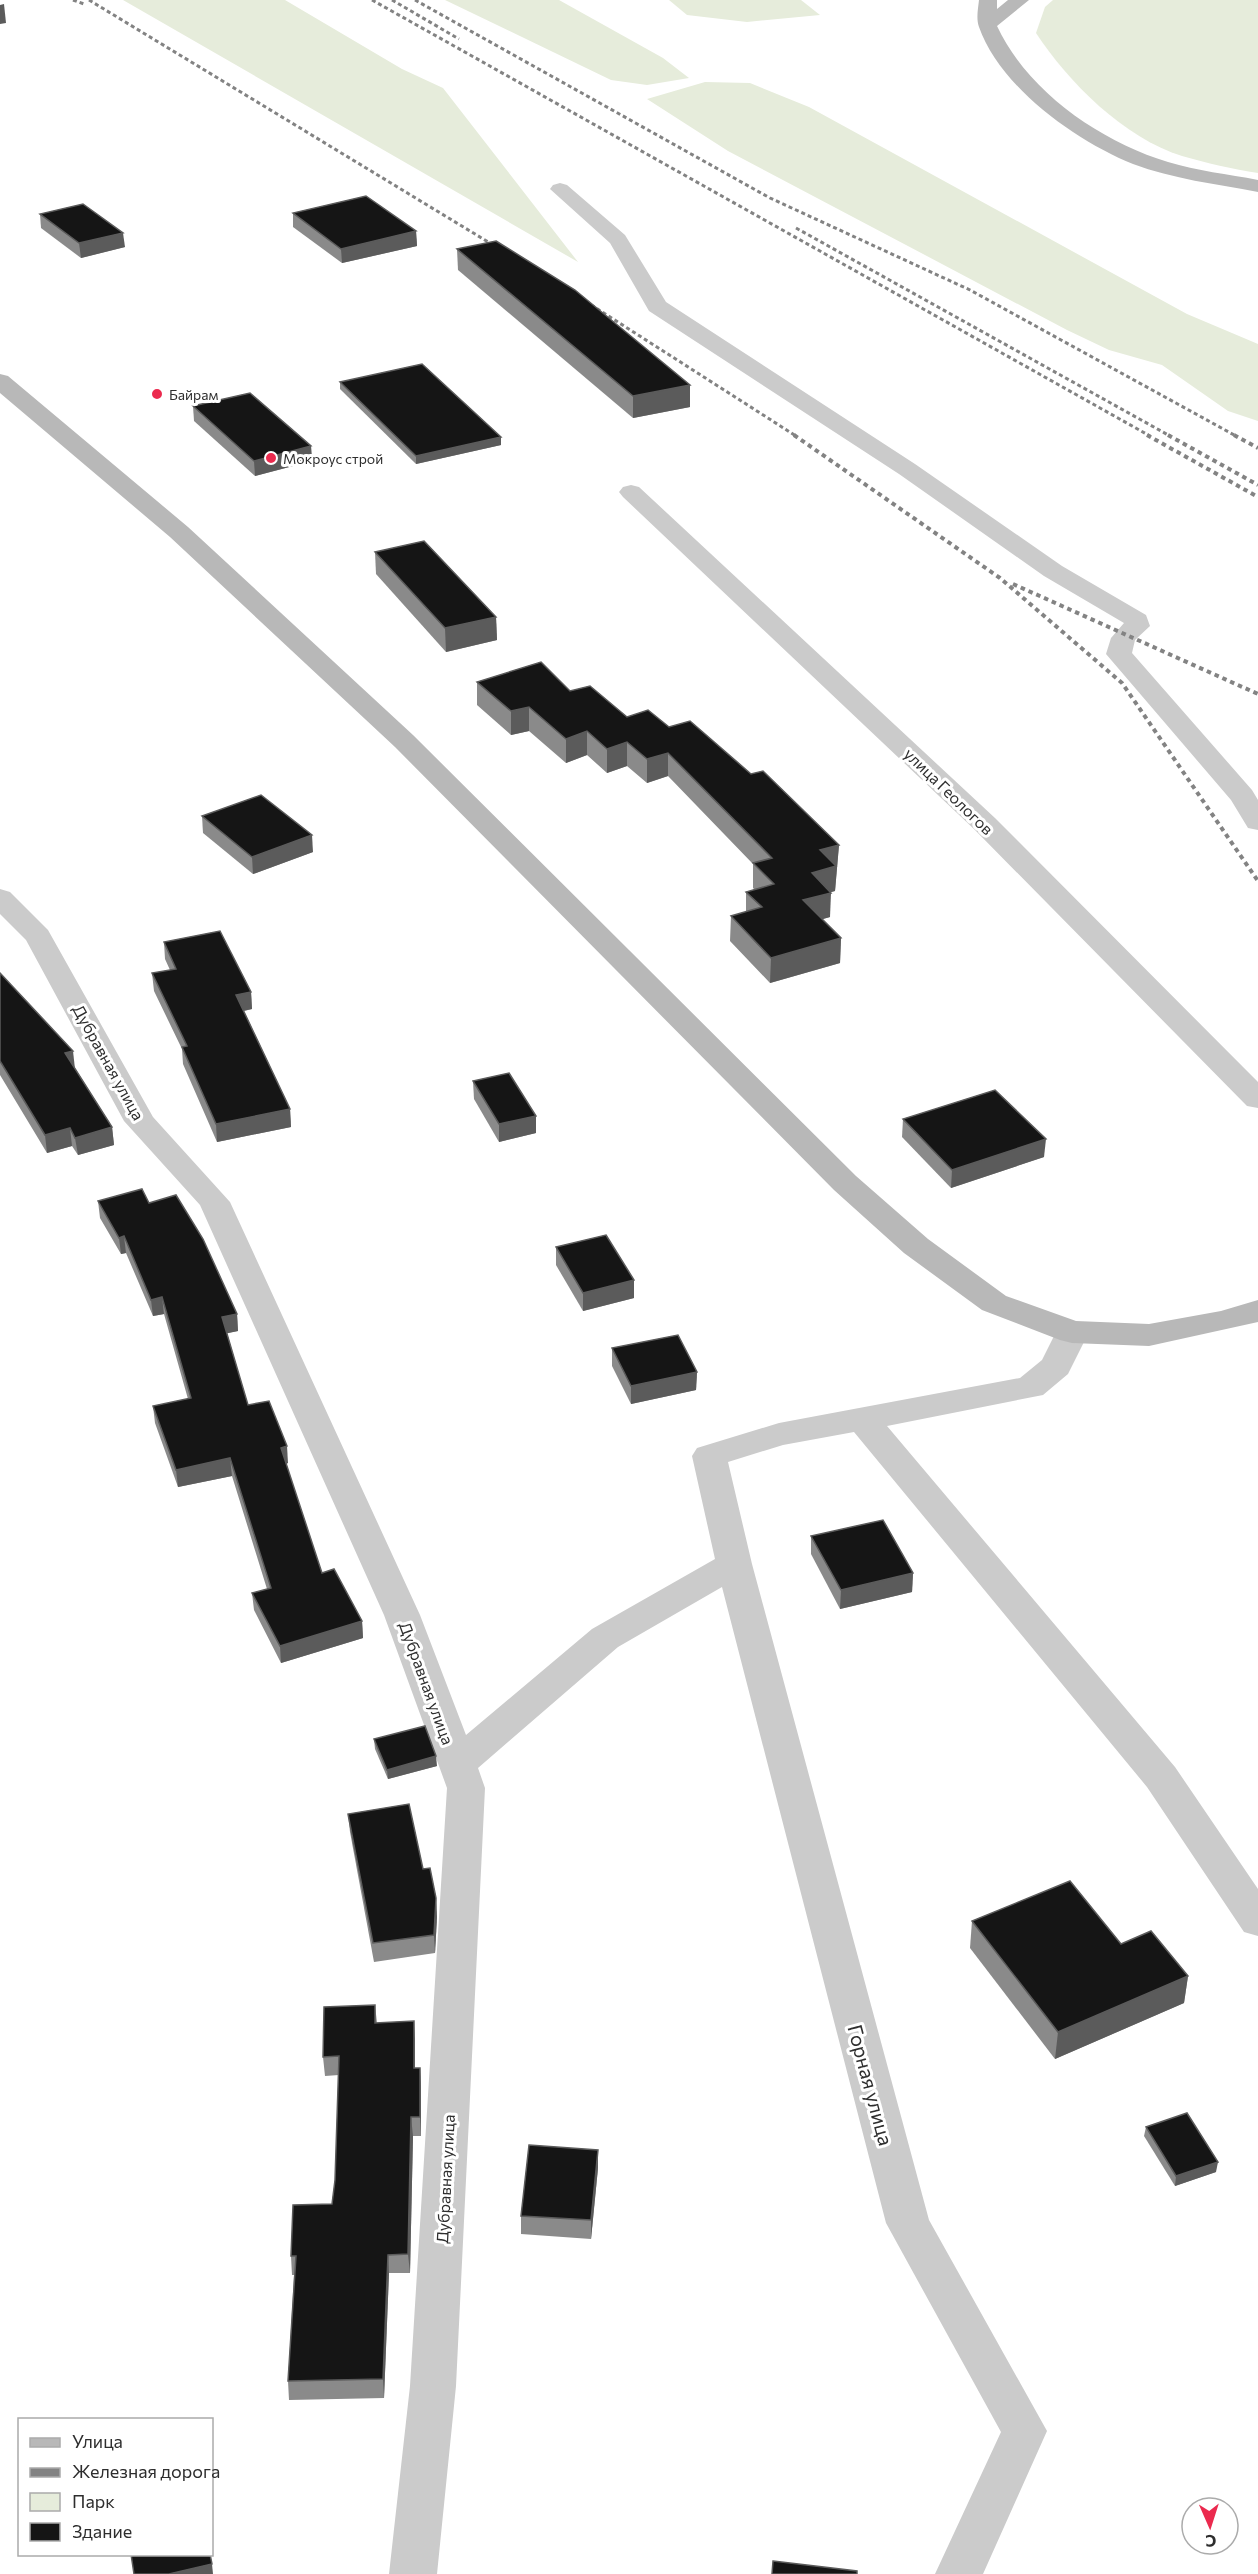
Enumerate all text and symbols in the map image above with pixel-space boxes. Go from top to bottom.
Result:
place label: Байрам [169,386,219,403]
marker: Байрам [150,387,164,401]
place label: Мокроус строй [283,450,383,467]
marker: Мокроус строй [264,451,278,465]
street label: улица Геологов [901,744,997,838]
street label: Дубравная улица [69,1001,149,1123]
street label: Дубравная улица [396,1619,458,1747]
street label: Горная улица [843,2022,899,2148]
street label: Дубравная улица [432,2114,458,2244]
legend [18,2418,213,2556]
text: Улица [72,2430,123,2452]
text: Железная дорога [72,2460,220,2482]
text: Парк [72,2490,115,2512]
north arrow [1180,2496,1240,2556]
text: Здание [72,2520,132,2542]
text: С [1205,2532,1217,2551]

